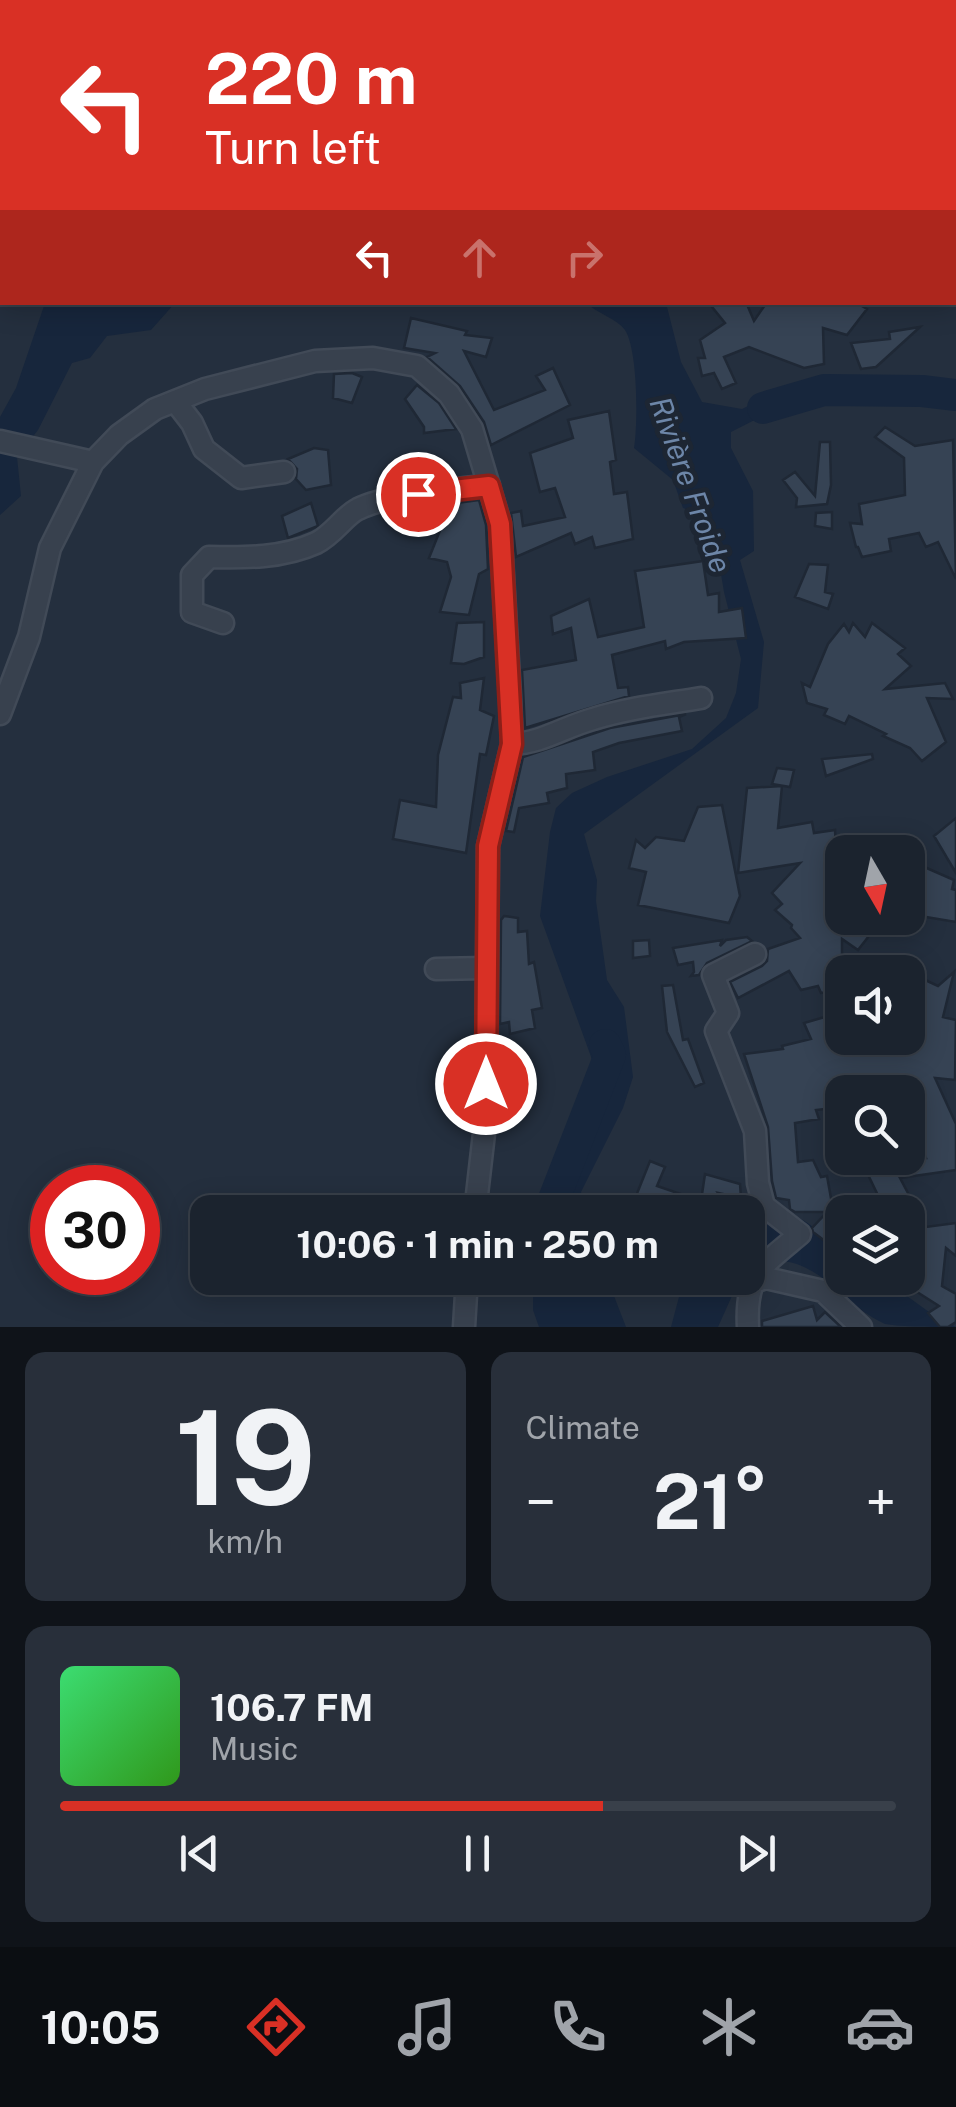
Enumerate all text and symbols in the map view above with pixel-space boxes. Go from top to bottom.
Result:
text: 220 m [205,37,418,120]
icon: left [40,40,170,170]
text: Turn left [205,121,381,174]
icon: left [347,230,402,285]
icon: ahead [452,230,507,285]
icon: right [557,230,612,285]
water label: Rivière Froide [642,392,739,578]
pin [376,452,461,537]
icon: arrive [391,467,446,522]
north arrow [825,835,925,935]
map controls [825,835,925,1295]
button: sound [825,955,925,1055]
position arrow [434,1032,538,1136]
button: search [825,1075,925,1175]
speed limit sign: 30 [30,1165,160,1295]
button: layers [825,1195,925,1295]
text: 10:06 · 1 min · 250 m [296,1222,659,1267]
text: 19 [175,1382,316,1534]
text: Climate [526,1409,640,1446]
text: 21° [653,1458,768,1546]
text: − [526,1470,556,1534]
text: + [866,1470,896,1534]
text: km/h [208,1523,283,1560]
text: 106.7 FM [210,1685,373,1730]
text: Music [210,1730,298,1767]
icon: previous [172,1826,227,1881]
icon: pause [450,1826,505,1881]
icon: next [729,1826,784,1881]
icon: directions [241,1992,311,2062]
icon: music [392,1992,462,2062]
icon: phone [543,1992,613,2062]
icon: climate [694,1992,764,2062]
icon: car [845,1992,915,2062]
text: 10:05 [41,2001,160,2054]

